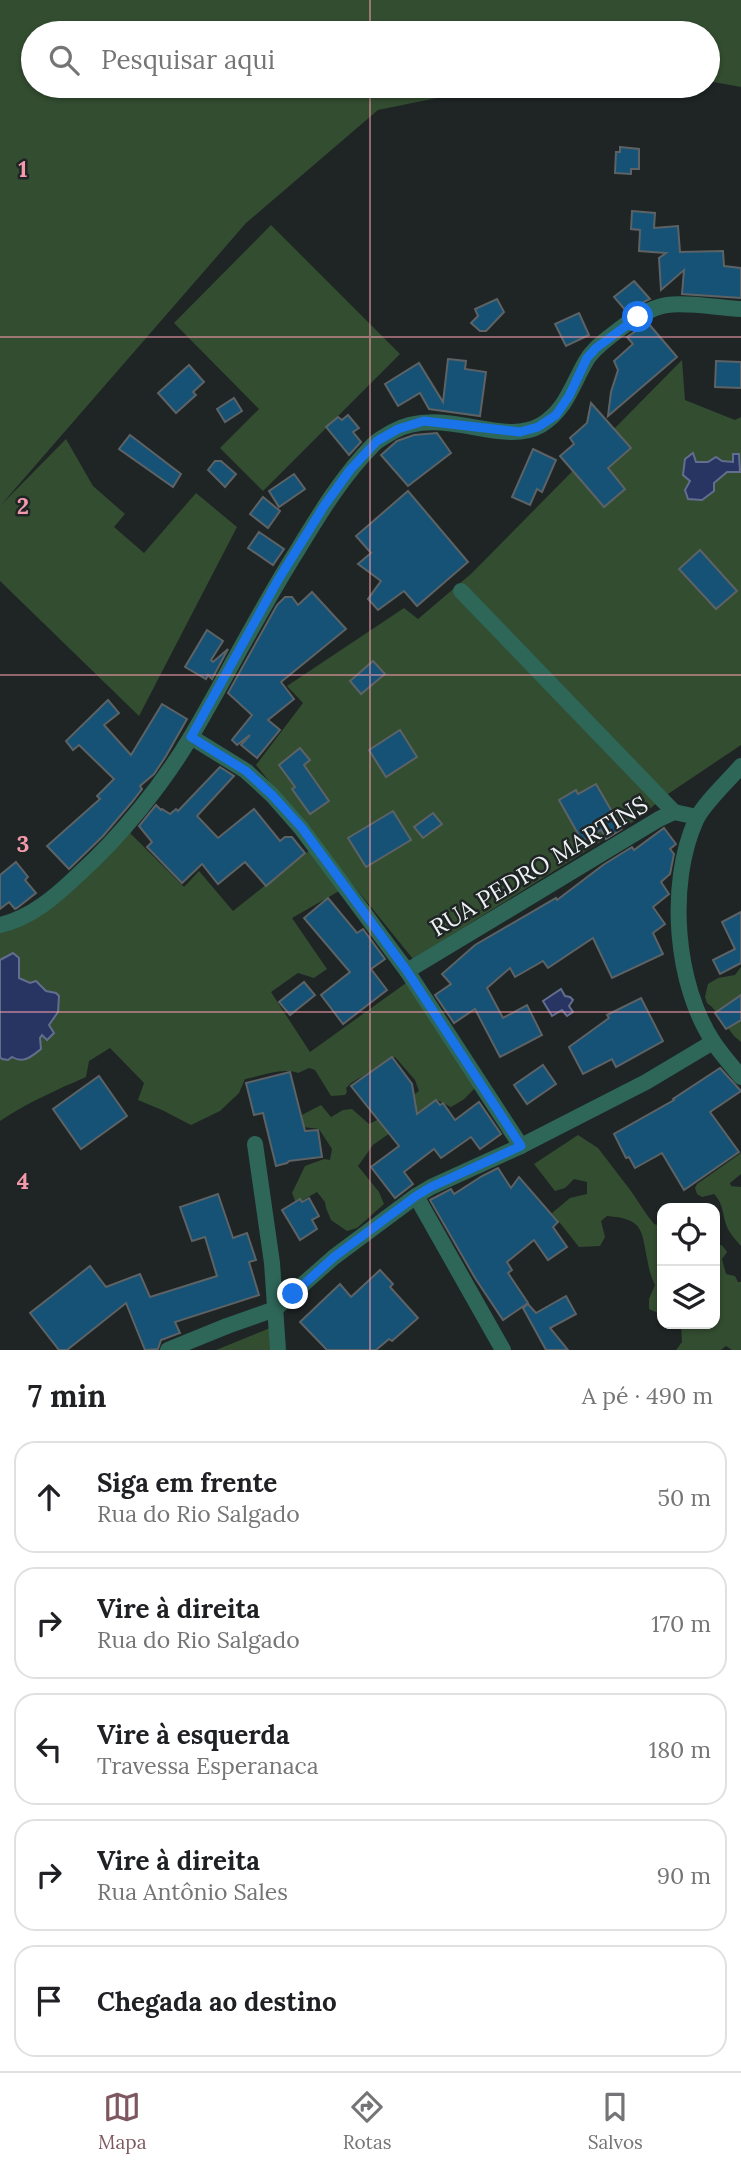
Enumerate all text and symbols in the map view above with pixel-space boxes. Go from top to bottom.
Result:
search box [21,21,720,98]
icon: search [45,41,83,79]
text: Pesquisar aqui [101,43,275,76]
text: 1 [18,154,28,183]
route start [622,301,653,332]
text: 2 [17,491,29,520]
street label: RUA PEDRO MARTINS [424,789,654,943]
text: 3 [17,829,29,858]
text: 4 [17,1166,29,1195]
map controls [657,1203,720,1329]
button: locate [657,1203,720,1266]
button: layers [657,1266,720,1329]
route end [277,1278,308,1309]
text: 7 min [28,1377,107,1415]
text: A pé · 490 m [582,1381,713,1410]
text: Siga em frente [97,1466,277,1499]
icon: ahead [30,1478,68,1516]
text: 50 m [658,1483,711,1512]
text: Rua do Rio Salgado [97,1499,300,1528]
text: Vire à direita [97,1592,260,1625]
icon: right [30,1604,68,1642]
text: 170 m [651,1609,711,1638]
text: Rua do Rio Salgado [97,1625,300,1654]
text: Vire à esquerda [97,1718,290,1751]
icon: left [30,1730,68,1768]
text: 180 m [649,1735,711,1764]
text: Travessa Esperanaca [97,1751,319,1780]
text: Vire à direita [97,1844,260,1877]
icon: right [30,1856,68,1894]
text: 90 m [657,1861,711,1890]
text: Rua Antônio Sales [97,1877,288,1906]
icon: arrive [30,1982,68,2020]
text: Chegada ao destino [97,1985,337,2018]
tab: Mapa [98,2088,147,2154]
tab: Rotas [343,2088,392,2154]
tab: Salvos [588,2088,643,2154]

